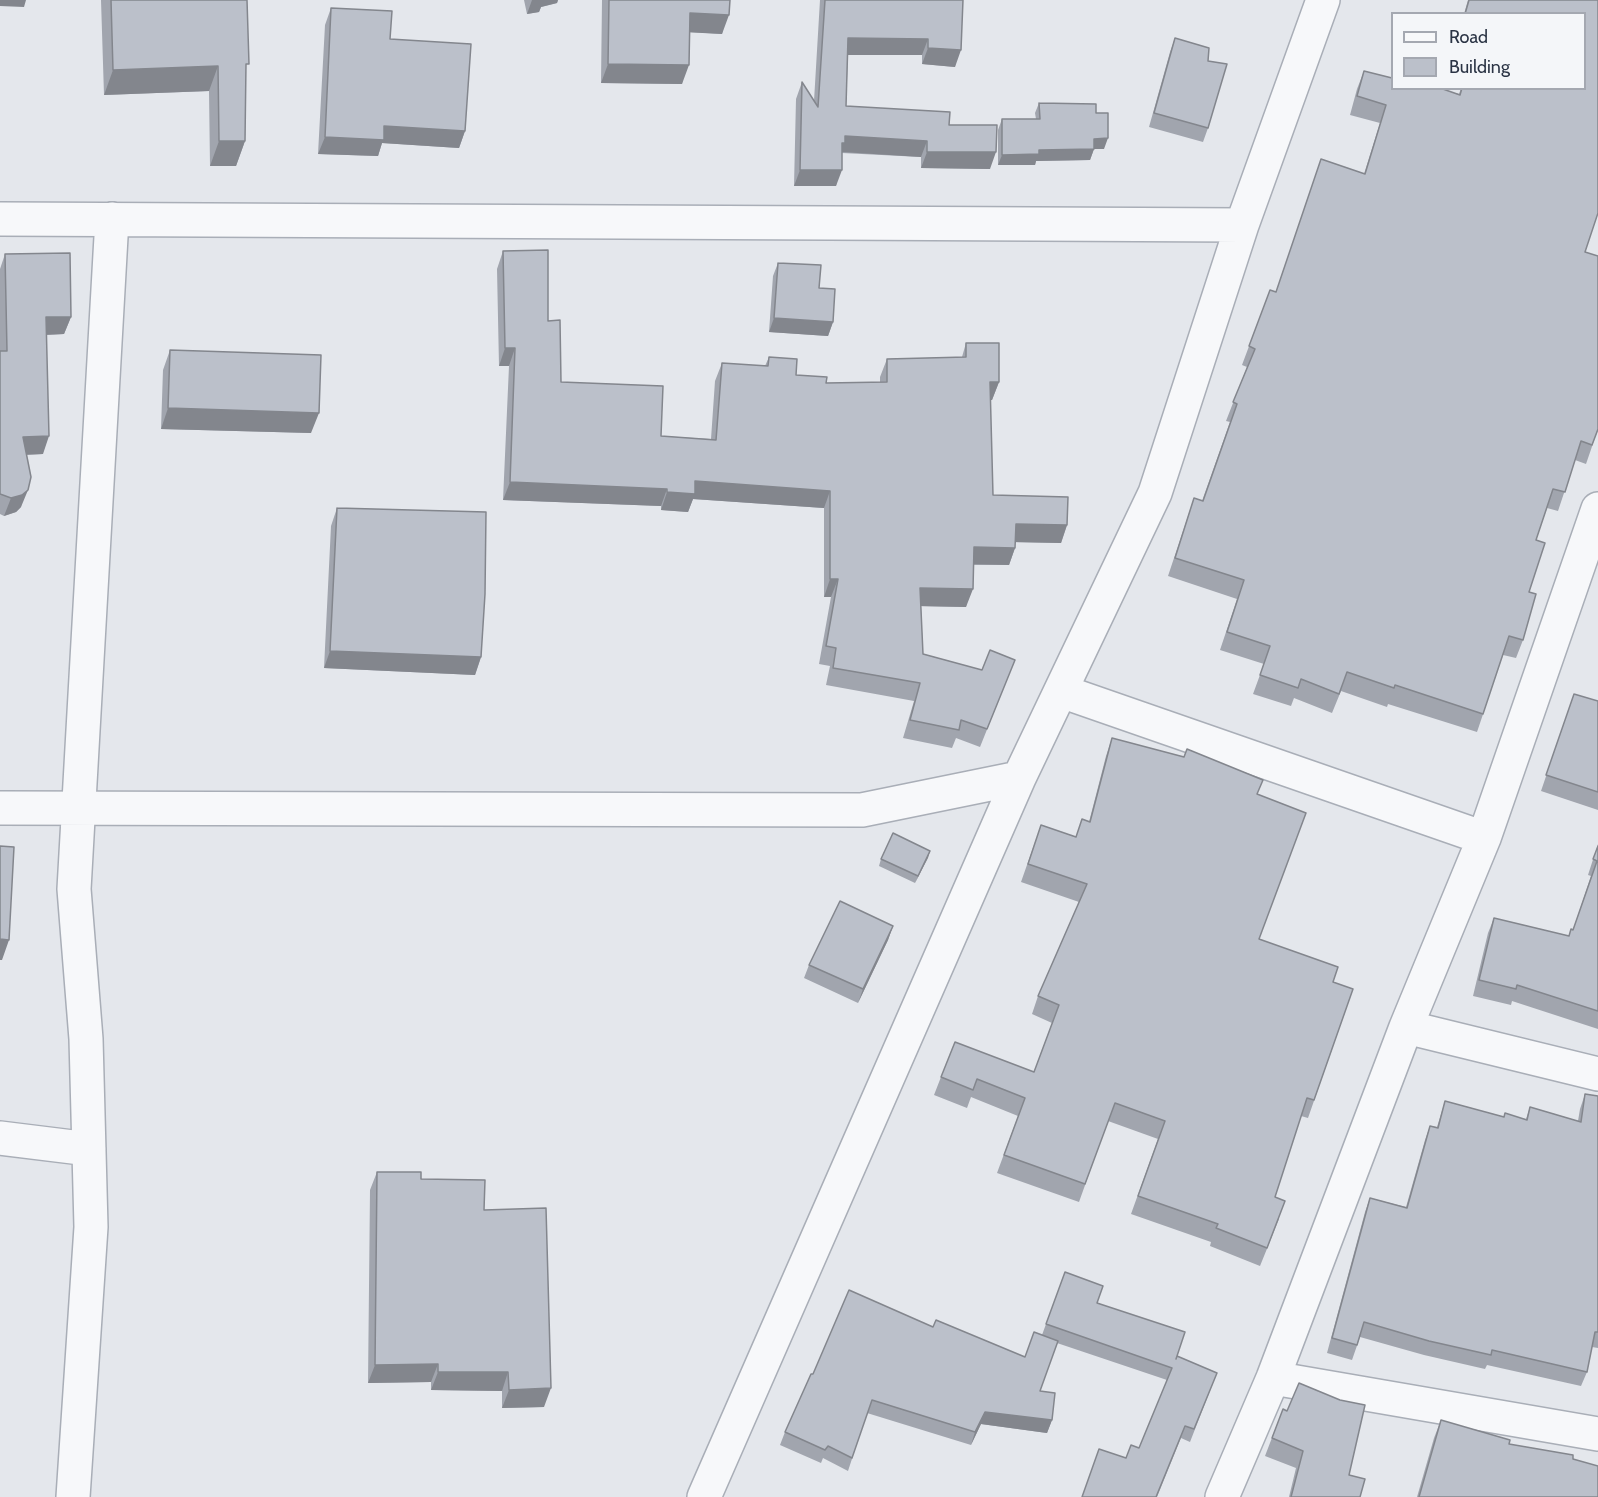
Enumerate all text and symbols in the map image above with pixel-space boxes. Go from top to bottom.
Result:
legend [1391,12,1586,90]
text: Road [1449,26,1488,48]
text: Building [1449,56,1510,78]

